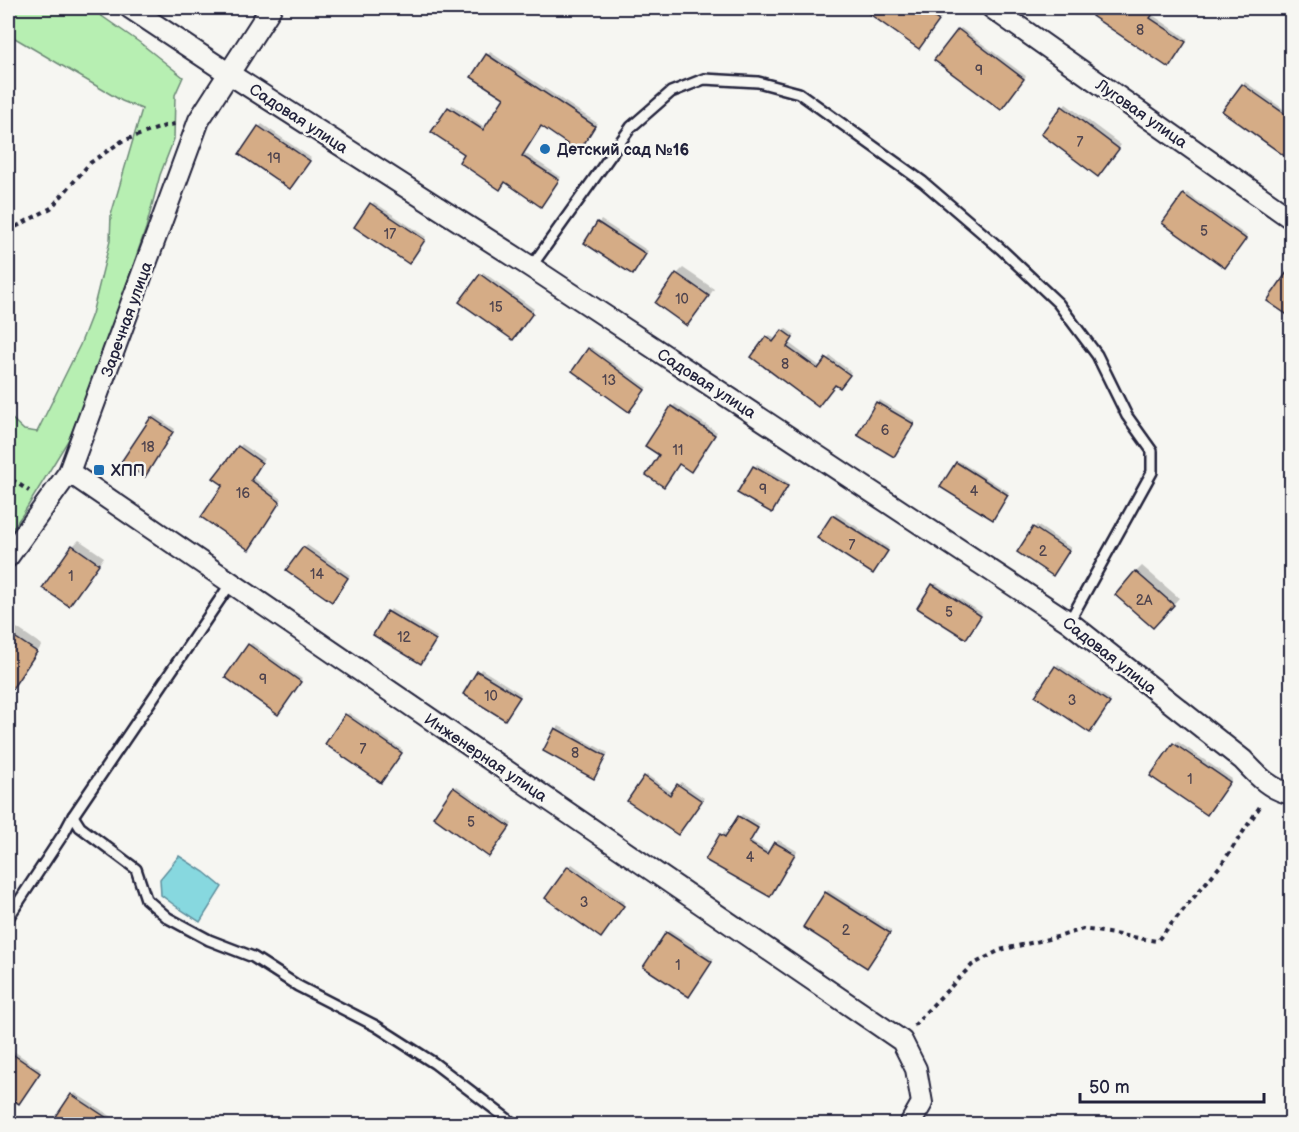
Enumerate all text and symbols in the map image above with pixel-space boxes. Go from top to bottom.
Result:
house number: 8 [1136,22,1144,39]
house number: 9 [975,62,983,79]
street label: Луговая улица [1091,75,1191,153]
street label: Садовая улица [245,80,351,158]
house number: 7 [1077,134,1084,151]
place label: Детский сад №16 [557,141,690,160]
marker: Детский сад №16 [538,142,552,156]
house number: 19 [267,150,281,167]
house number: 5 [1200,223,1208,240]
house number: 17 [384,226,396,243]
street label: Заречная улица [98,259,157,380]
house number: 10 [675,291,689,308]
house number: 15 [489,299,503,316]
street label: Садовая улица [653,345,759,423]
house number: 8 [781,356,789,373]
house number: 13 [602,372,616,389]
house number: 6 [881,422,890,439]
house number: 18 [141,439,155,456]
house number: 11 [673,442,683,459]
place label: ХПП [110,462,145,481]
marker: ХПП [92,463,106,477]
house number: 9 [759,481,767,498]
house number: 4 [970,483,979,500]
house number: 16 [236,485,250,502]
house number: 7 [849,537,856,554]
house number: 2 [1039,543,1048,560]
house number: 14 [310,566,324,583]
house number: 1 [68,568,74,585]
house number: 2А [1136,592,1153,609]
house number: 5 [945,604,953,621]
street label: Садовая улица [1058,614,1160,699]
house number: 12 [397,629,412,646]
house number: 9 [259,671,267,688]
house number: 10 [484,688,498,705]
house number: 3 [1068,692,1076,709]
street label: Инженерная улица [420,710,551,807]
house number: 7 [360,741,367,758]
house number: 8 [571,745,579,762]
house number: 1 [1187,771,1193,788]
house number: 5 [467,814,475,831]
house number: 4 [746,849,755,866]
house number: 3 [580,894,588,911]
house number: 2 [842,922,851,939]
house number: 1 [675,957,681,974]
scale bar [1080,1066,1264,1104]
text: 50 m [1089,1077,1130,1098]

